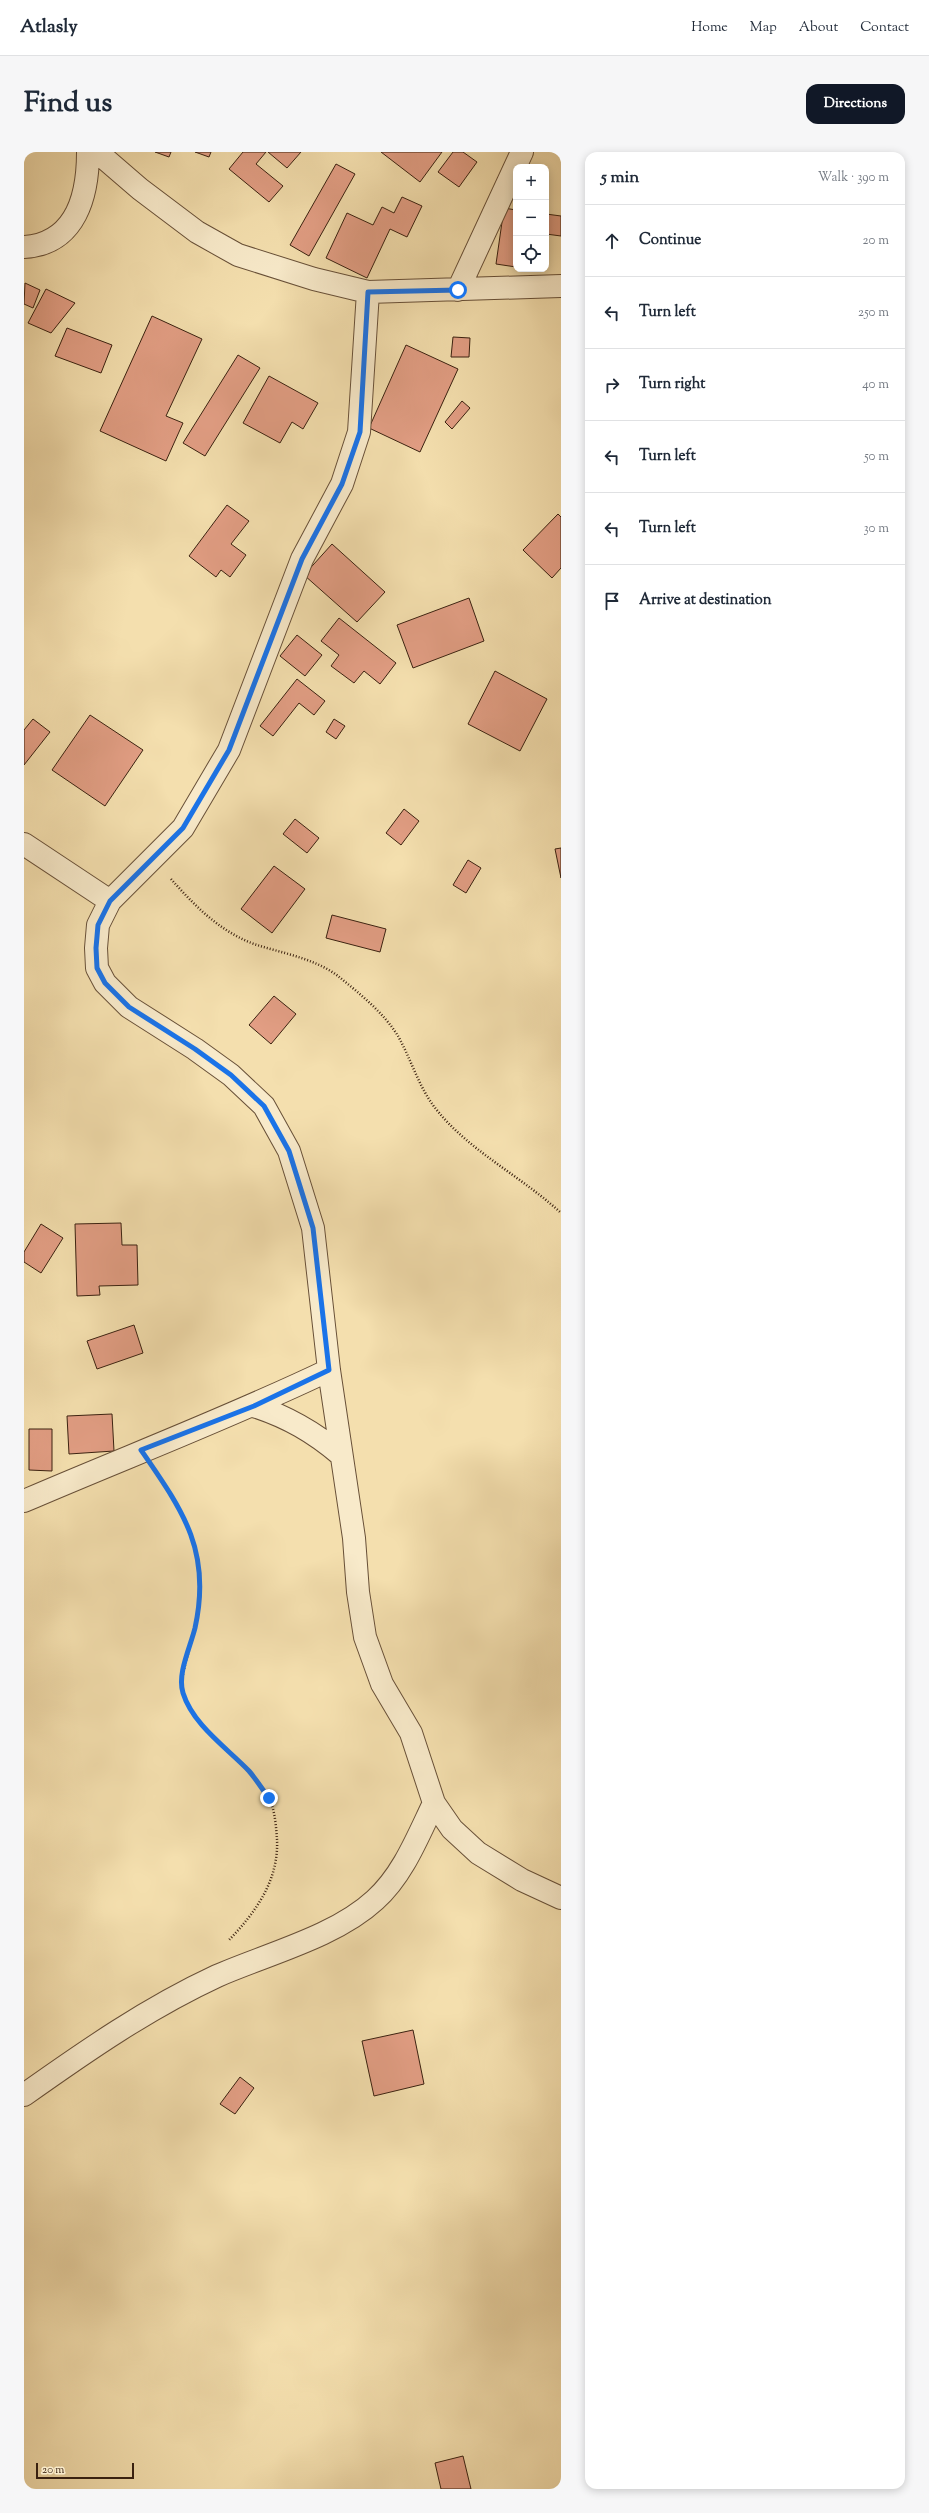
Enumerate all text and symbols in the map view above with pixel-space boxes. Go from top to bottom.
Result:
text: Atlasly [20,14,78,41]
text: Home [691,18,728,38]
text: Map [750,18,777,38]
text: About [799,18,838,38]
text: Contact [860,18,909,38]
text: Find us [24,84,112,124]
button: Directions [806,84,905,124]
map controls [513,164,549,272]
button: + [513,164,549,200]
text: 5 min [601,166,639,190]
text: Walk · 390 m [818,169,889,187]
button: − [513,200,549,236]
icon: ahead [601,230,623,252]
text: Continue [639,230,701,251]
text: 20 m [863,232,889,250]
button: locate [513,236,549,272]
route start [449,281,467,299]
icon: left [601,302,623,324]
text: Turn left [639,302,696,323]
text: 250 m [858,304,889,322]
icon: right [601,374,623,396]
text: Turn right [639,374,705,395]
text: 40 m [862,376,889,394]
icon: left [601,446,623,468]
text: Turn left [639,446,696,467]
text: 50 m [864,448,889,466]
icon: left [601,518,623,540]
text: Turn left [639,518,696,539]
text: 30 m [863,520,889,538]
icon: arrive [601,590,623,612]
text: Arrive at destination [639,590,772,611]
route end [260,1789,278,1807]
scale bar [36,2461,134,2480]
text: 20 m [42,2462,64,2478]

